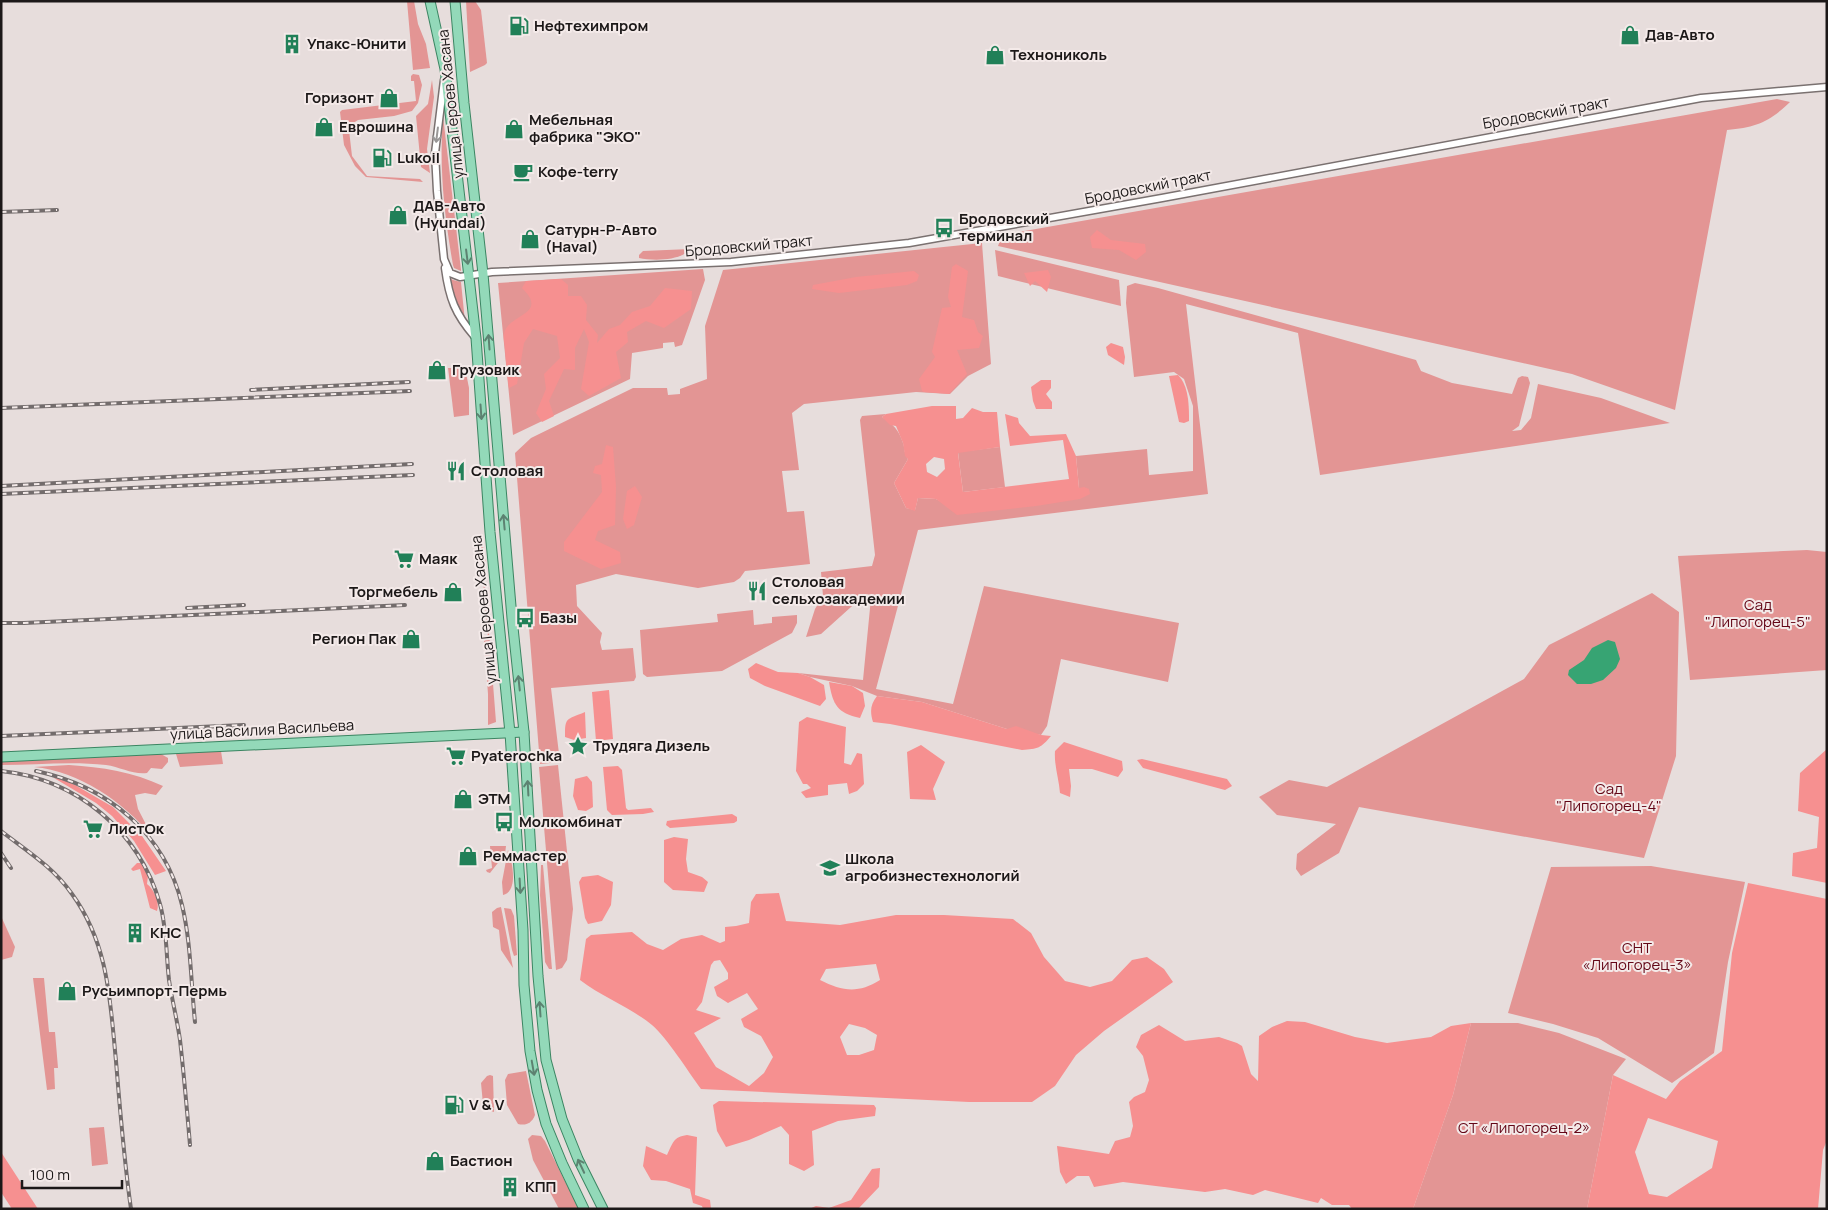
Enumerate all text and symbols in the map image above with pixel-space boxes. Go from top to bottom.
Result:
fuel station icon: Нефтехимпром [508,15,530,37]
place label: Нефтехимпром [534,15,648,36]
shop icon: Дав-Авто [1619,24,1641,46]
place label: Дав-Авто [1645,24,1715,45]
street label: улица Героев Хасана [432,28,469,180]
building icon: Упакс-Юнити [281,33,303,55]
place label: Упакс-Юнити [307,33,406,54]
shop icon: Технониколь [984,44,1006,66]
place label: Технониколь [1010,44,1107,65]
place label: Горизонт [305,87,374,108]
shop icon: Горизонт [378,87,400,109]
street label: Бродовский тракт [1481,91,1611,134]
place label: Мебельная фабрика "ЭКО" [529,109,641,147]
shop icon: Еврошина [313,116,335,138]
place label: Еврошина [339,116,414,137]
shop icon: Мебельная фабрика "ЭКО" [503,118,525,140]
one-way arrow [432,127,442,143]
fuel station icon: Lukoil [371,147,393,169]
place label: Lukoil [397,147,440,168]
cafe icon: Кофе-terry [512,161,534,183]
place label: Кофе-terry [538,161,619,182]
street label: Бродовский тракт [1083,164,1213,209]
place label: ДАВ-Авто (Hyundai) [413,195,487,233]
shop icon: ДАВ-Авто (Hyundai) [387,204,409,226]
place label: Бродовский терминал [959,208,1049,246]
bus stop icon: Бродовский терминал [933,217,955,239]
place label: Сатурн-Р-Авто (Haval) [545,219,657,257]
shop icon: Сатурн-Р-Авто (Haval) [519,228,541,250]
street label: Бродовский тракт [684,229,814,262]
one-way arrow [462,249,472,265]
one-way arrow [484,335,494,351]
shop icon: Грузовик [426,359,448,381]
place label: Грузовик [452,359,520,380]
one-way arrow [476,403,485,419]
restaurant icon: Столовая [445,460,467,482]
place label: Столовая [471,460,543,481]
one-way arrow [499,514,508,530]
street label: улица Героев Хасана [465,534,502,686]
supermarket icon: Маяк [393,548,415,570]
place label: Маяк [419,548,458,569]
place label: Столовая сельхозакадемии [772,571,905,609]
restaurant icon: Столовая сельхозакадемии [746,580,768,602]
place label: Торгмебель [349,581,438,602]
shop icon: Торгмебель [442,581,464,603]
park label: Сад "Липогорец-5" [1705,594,1811,632]
bus stop icon: Базы [514,607,536,629]
place label: Базы [540,607,577,628]
place label: Регион Пак [312,628,397,649]
shop icon: Регион Пак [400,628,422,650]
one-way arrow [514,676,524,692]
street label: улица Василия Васильева [169,714,355,745]
place icon: Трудяга Дизель [567,735,589,757]
place label: Трудяга Дизель [593,735,710,756]
supermarket icon: Pyaterochka [445,745,467,767]
place label: Pyaterochka [471,745,562,766]
park label: Сад "Липогорец-4" [1556,778,1662,816]
one-way arrow [523,780,532,796]
shop icon: ЭТМ [452,788,474,810]
place label: ЭТМ [478,788,510,809]
bus stop icon: Молкомбинат [493,811,515,833]
place label: Молкомбинат [519,811,622,832]
supermarket icon: ЛистОк [82,818,104,840]
place label: ЛистОк [108,818,165,839]
shop icon: Реммастер [457,845,479,867]
place label: Реммастер [483,845,567,866]
place label: Школа агробизнестехнологий [845,848,1020,886]
school or university icon: Школа агробизнестехнологий [819,857,841,879]
one-way arrow [516,878,525,894]
building icon: КНС [124,922,146,944]
place label: КНС [150,922,182,943]
park label: СНТ «Липогорец-3» [1582,937,1692,975]
shop icon: Русьимпорт-Пермь [56,980,78,1002]
place label: Русьимпорт-Пермь [82,980,227,1001]
one-way arrow [535,1002,545,1018]
one-way arrow [528,1060,538,1076]
fuel station icon: V & V [443,1094,465,1116]
place label: V & V [469,1094,505,1115]
park label: СТ «Липогорец-2» [1458,1117,1590,1138]
shop icon: Бастион [424,1150,446,1172]
place label: Бастион [450,1150,513,1171]
scale bar [22,1158,122,1190]
one-way arrow [576,1158,586,1173]
text: 100 m [30,1164,70,1185]
building icon: КПП [499,1176,521,1198]
place label: КПП [525,1176,556,1197]

